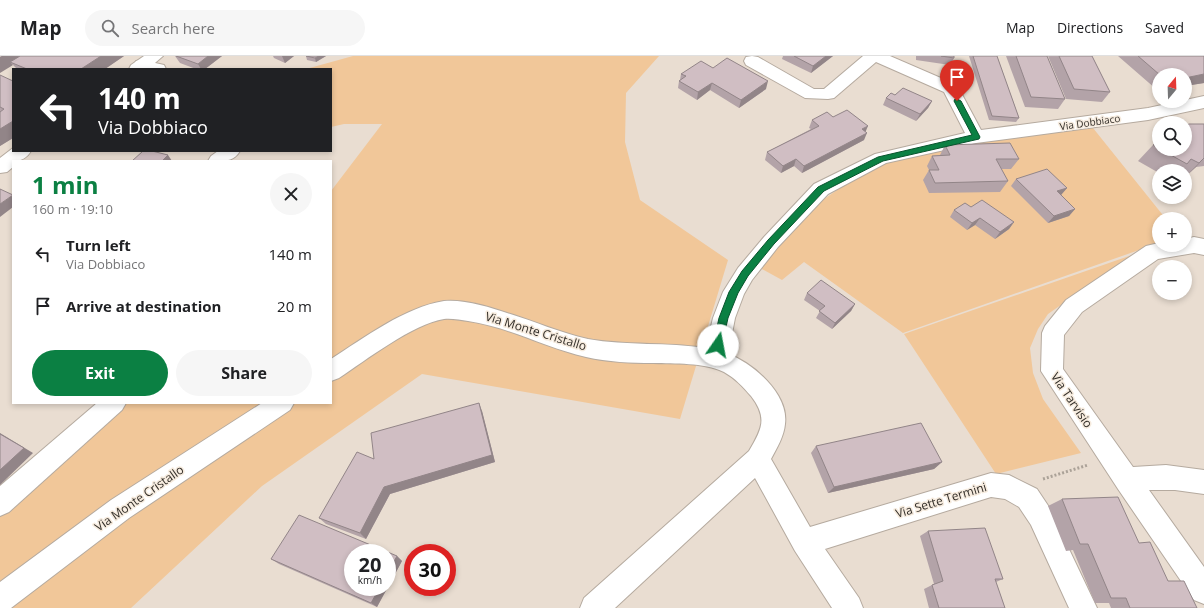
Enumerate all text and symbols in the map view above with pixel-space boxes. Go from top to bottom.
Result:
search box [85,10,365,46]
text: Map [20,15,61,41]
icon: search [99,17,121,39]
text: Search here [131,18,215,38]
text: Map [1006,18,1035,37]
text: Directions [1057,18,1123,37]
text: Saved [1145,18,1184,37]
pin [940,60,974,101]
icon: arrive [946,66,968,88]
north arrow [1152,68,1192,108]
map controls [1152,68,1192,300]
text: 140 m [98,79,181,117]
icon: left [32,84,84,136]
street label: Via Dobbiaco [1059,111,1121,133]
text: Via Dobbiaco [98,115,208,139]
button: search [1152,116,1192,156]
button: layers [1152,164,1192,204]
text: 1 min [32,168,99,201]
button: close [270,173,312,215]
text: 160 m · 19:10 [32,200,113,218]
button: + [1152,212,1192,252]
text: Turn left [66,235,131,255]
icon: left [32,243,54,265]
text: 140 m [268,244,312,264]
text: Via Dobbiaco [66,255,145,273]
button: − [1152,260,1192,300]
icon: arrive [32,295,54,317]
text: Arrive at destination [66,296,221,316]
text: 20 m [277,296,312,316]
street label: Via Monte Cristallo [483,308,589,354]
position arrow [697,324,739,366]
button: Exit [32,350,168,396]
button: Share [176,350,312,396]
street label: Via Tarvisio [1047,369,1097,431]
street label: Via Monte Cristallo [91,461,187,535]
street label: Via Sette Termini [893,478,989,522]
speed limit sign: 30 [404,544,456,596]
text: 20 [359,551,381,578]
text: km/h [358,573,382,587]

